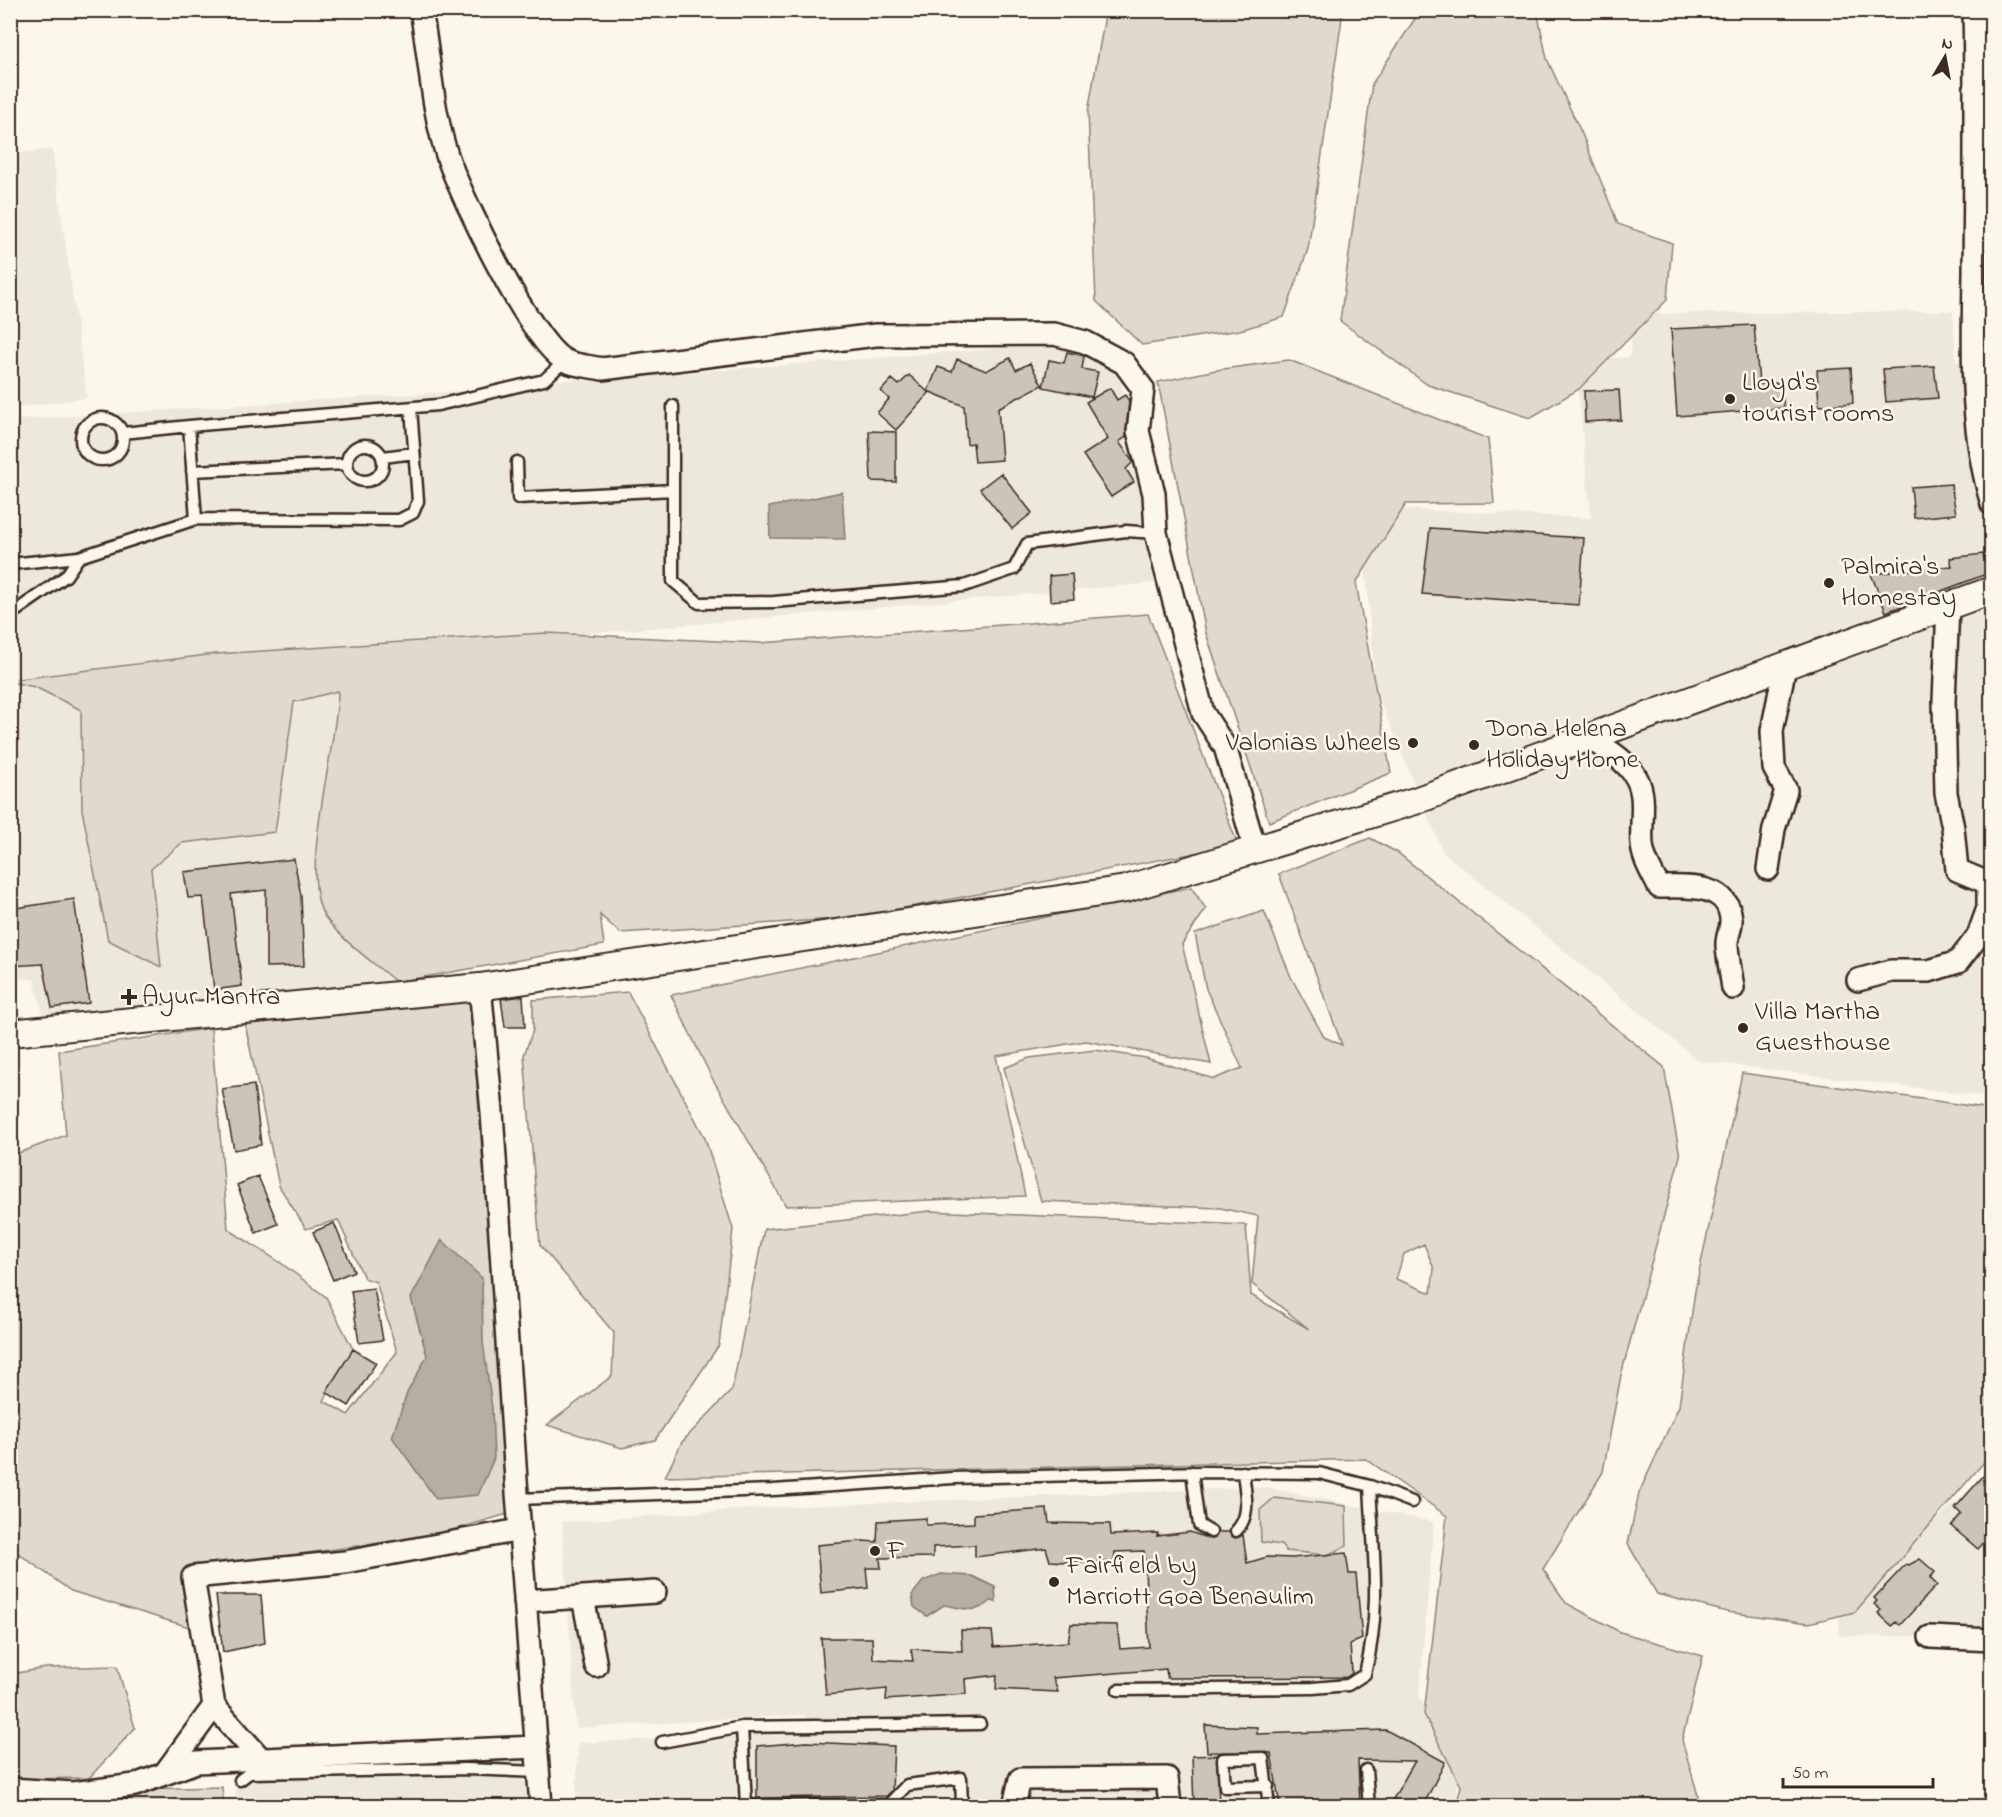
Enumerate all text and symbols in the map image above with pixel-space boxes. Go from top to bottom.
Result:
north arrow [1915,27,1975,87]
text: N [1940,31,1955,57]
place label: Lloyd's tourist rooms [1742,364,1894,434]
marker: Lloyd's tourist rooms [1723,392,1737,406]
place label: Palmira's Homestay [1841,548,1956,618]
marker: Palmira's Homestay [1822,576,1836,590]
place label: Dona Helena Holiday Home [1485,710,1640,780]
place label: Valonias Wheels [1225,724,1401,763]
marker: Valonias Wheels [1406,736,1420,750]
marker: Dona Helena Holiday Home [1467,738,1481,752]
place label: Ayur Mantra [142,978,280,1017]
marker: Ayur Mantra [120,988,138,1006]
place label: Villa Martha Guesthouse [1754,993,1891,1063]
marker: Villa Martha Guesthouse [1736,1021,1750,1035]
place label: F [886,1532,905,1571]
marker: F [868,1544,882,1558]
place label: Fairfield by Marriott Goa Benaulim [1065,1547,1314,1617]
marker: Fairfield by Marriott Goa Benaulim [1047,1575,1061,1589]
scale bar [1783,1751,1933,1789]
text: 50 m [1792,1761,1829,1787]

